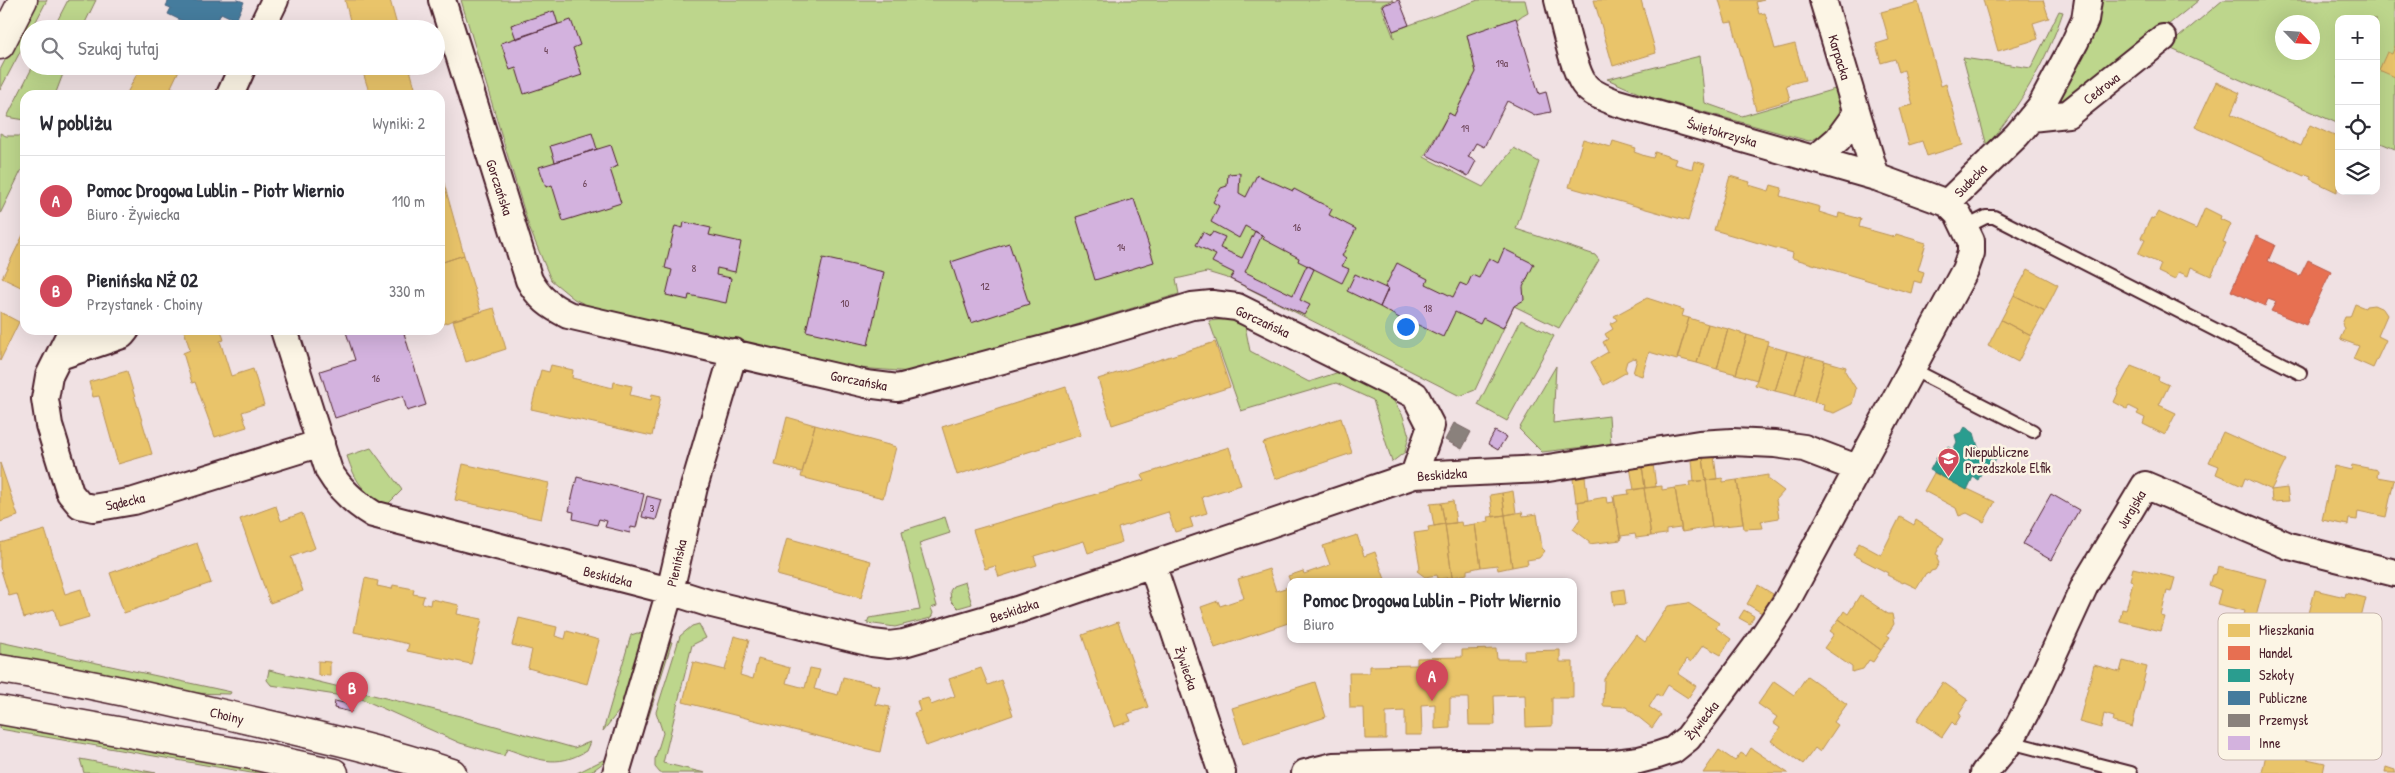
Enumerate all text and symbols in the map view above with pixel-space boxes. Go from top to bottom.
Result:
north arrow [2275,15,2320,60]
map controls [2335,15,2380,195]
button: + [2335,15,2380,60]
search box [20,20,445,75]
street label: Karpacka [1823,32,1856,83]
icon: search [38,34,66,62]
text: Szukaj tutaj [78,35,159,61]
house number: 4 [544,43,548,57]
house number: 19a [1496,56,1509,70]
button: − [2335,60,2380,105]
street label: Cedrowa [2079,67,2124,108]
button: locate [2335,105,2380,150]
text: W pobliżu [40,108,112,137]
text: Wyniki: 2 [372,112,425,134]
street label: Świętokrzyska [1685,113,1760,152]
house number: 19 [1461,121,1469,135]
button: layers [2335,150,2380,195]
street label: Gorczańska [482,157,518,218]
street label: Sudecka [1949,159,1991,201]
house number: 6 [583,176,588,190]
text: Pomoc Drogowa Lublin - Piotr Wiernio [87,177,344,203]
text: A [52,190,60,212]
text: 110 m [392,190,425,212]
text: Biuro · Żywiecka [87,203,180,225]
house number: 16 [1293,220,1302,234]
house number: 14 [1117,240,1125,254]
house number: 8 [692,261,697,275]
text: Pienińska NŻ 02 [87,267,198,293]
house number: 12 [980,279,990,293]
text: B [52,280,60,302]
text: 330 m [389,280,425,302]
text: Przystanek · Choiny [87,293,203,315]
house number: 10 [841,296,850,310]
street label: Gorczańska [1233,300,1294,342]
house number: 18 [1424,301,1433,315]
your location [1393,314,1419,340]
street label: Gorczańska [829,365,890,395]
house number: 16 [372,371,381,385]
place label: Niepubliczne Przedszkole Elfik [1965,442,2051,477]
school or university icon: Niepubliczne Przedszkole Elfik [1937,447,1961,478]
street label: Beskidzka [1417,463,1468,485]
street label: Jurajska [2112,486,2151,532]
street label: Sądecka [104,487,147,515]
house number: 3 [650,501,655,515]
street label: Pienińska [661,537,691,588]
street label: Beskidzka [582,561,635,591]
popup [1287,578,1577,643]
text: Pomoc Drogowa Lublin - Piotr Wiernio [1303,587,1561,613]
street label: Beskidzka [987,593,1041,627]
text: Biuro [1303,613,1334,635]
legend [2218,613,2382,760]
text: Mieszkania [2259,620,2314,639]
text: Handel [2259,643,2292,662]
street label: Żywiecka [1170,644,1203,693]
pin: A [1416,660,1448,701]
text: Szkoły [2259,665,2294,685]
pin: B [336,672,368,713]
text: Publiczne [2259,688,2308,707]
street label: Żywiecka [1679,696,1724,744]
street label: Choiny [208,702,246,729]
text: Przemysł [2259,710,2309,730]
text: Inne [2259,733,2281,752]

